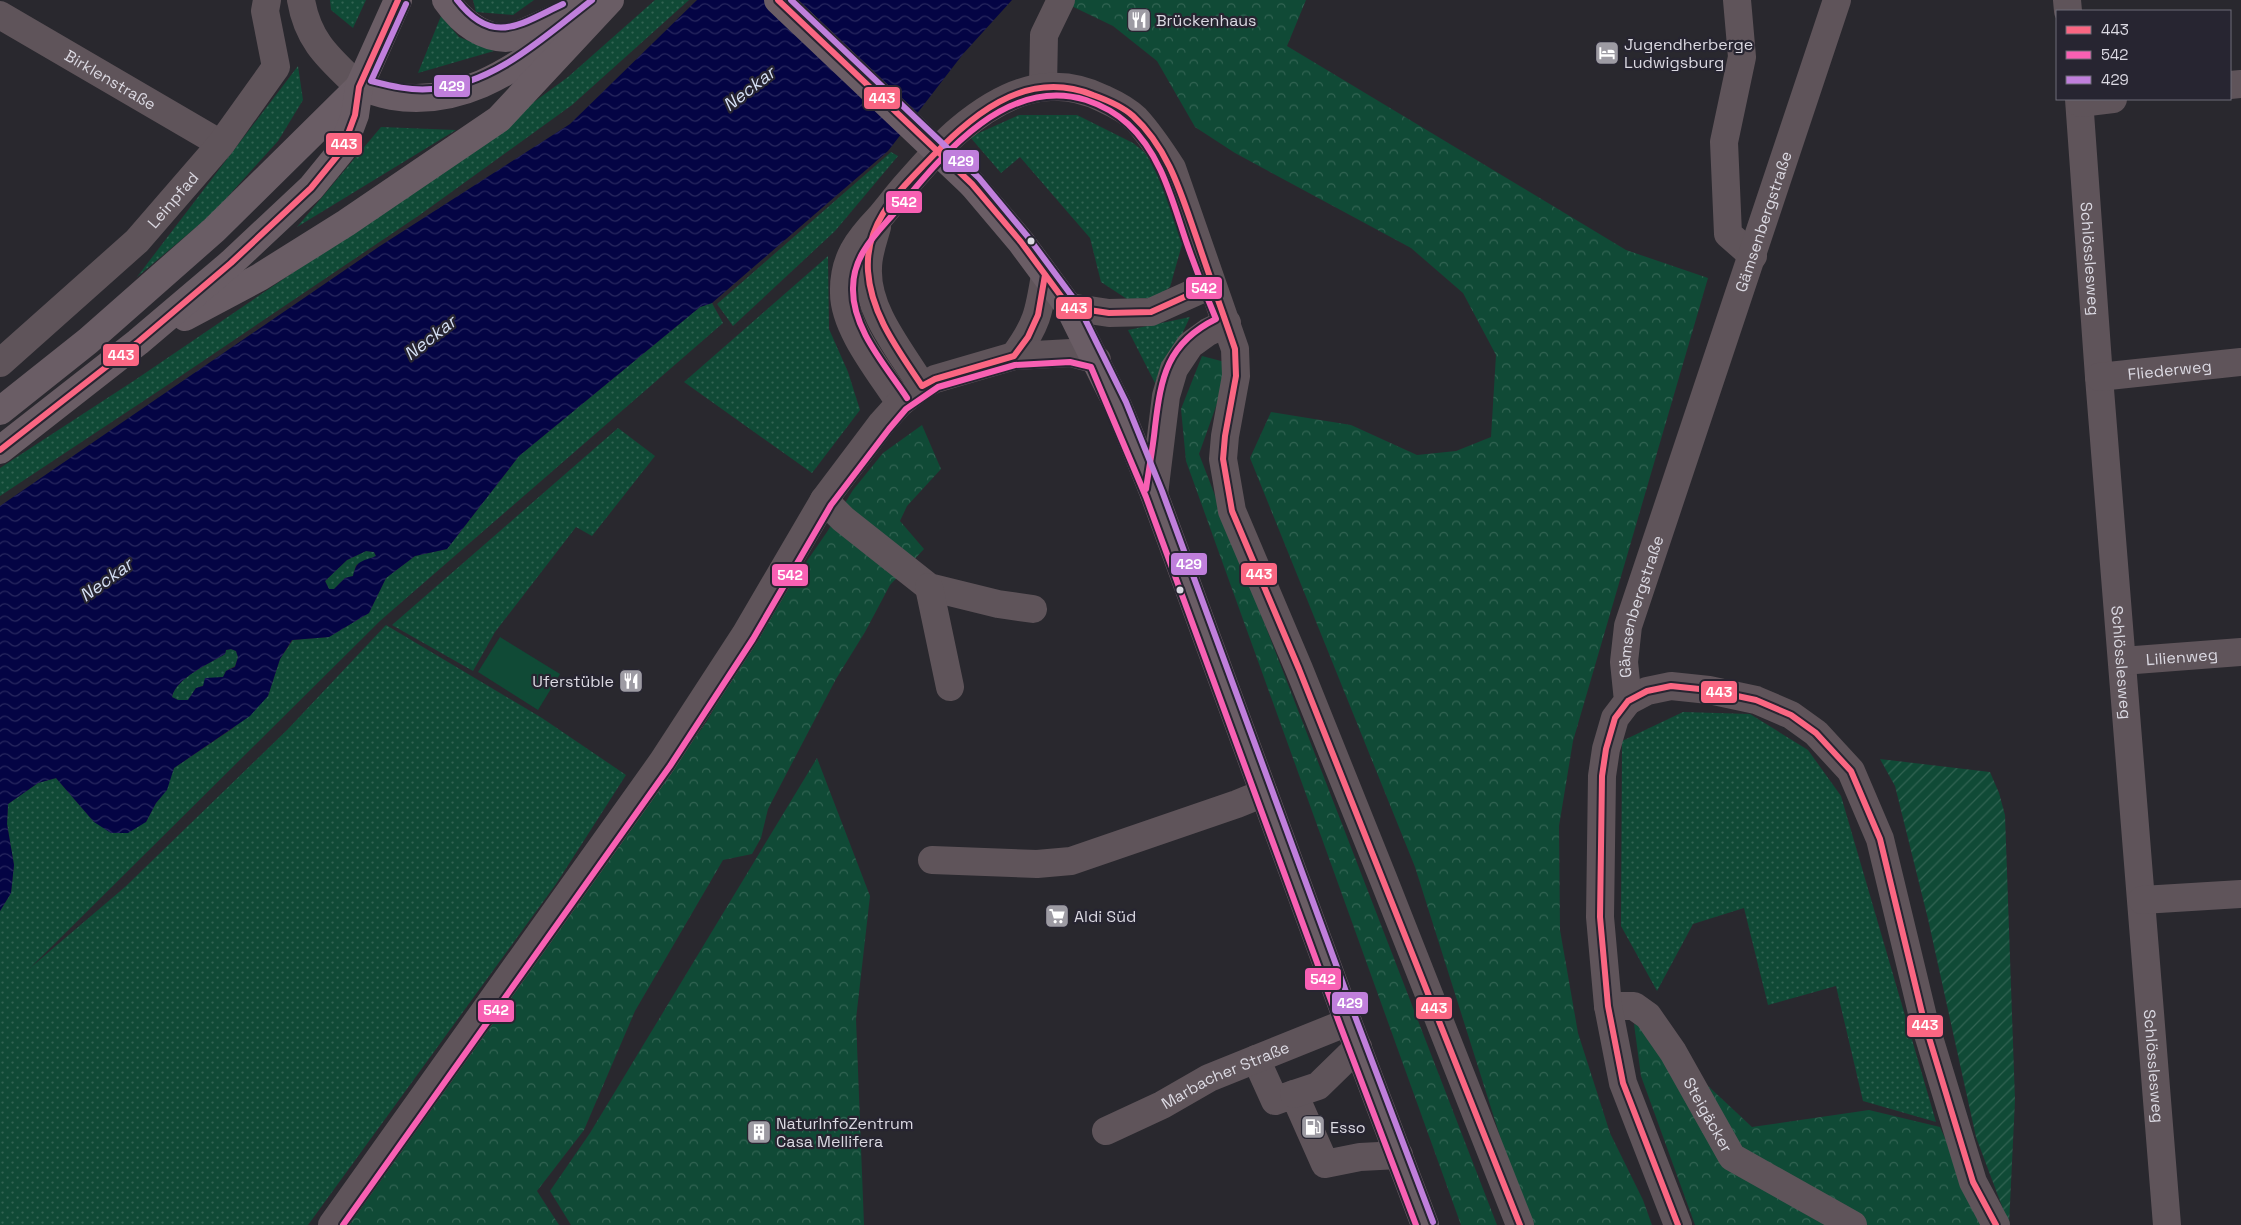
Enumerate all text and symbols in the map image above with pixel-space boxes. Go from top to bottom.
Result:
restaurant icon: Brückenhaus [1126,7,1152,33]
place label: Brückenhaus [1156,10,1256,31]
legend [2056,10,2231,100]
text: 443 [2101,20,2129,39]
place label: Jugendherberge Ludwigsburg [1624,34,1753,73]
hotel icon: Jugendherberge Ludwigsburg [1594,40,1620,66]
street label: Birklenstraße [61,45,160,115]
text: 542 [2101,45,2128,64]
water label: Neckar [718,60,781,116]
text: 429 [2101,70,2129,89]
line badge: 429 [433,74,471,98]
text: 429 [439,77,465,95]
line badge: 443 [863,86,901,110]
text: 443 [869,89,895,107]
line badge: 443 [325,132,363,156]
text: 443 [331,135,357,153]
street label: Gämsenbergstraße [1730,148,1797,295]
line badge: 429 [942,149,980,173]
text: 429 [948,152,974,170]
street label: Leinpfad [143,167,203,233]
line badge: 542 [885,190,923,214]
text: 542 [891,193,917,211]
street label: Schlösslesweg [2075,201,2105,316]
unlabelled marker [1026,236,1036,246]
line badge: 542 [1185,276,1223,300]
text: 542 [1191,279,1217,297]
line badge: 443 [1055,296,1093,320]
text: 443 [1061,299,1087,317]
water label: Neckar [399,309,462,365]
line badge: 443 [102,343,140,367]
text: 443 [108,346,134,364]
street label: Fliederweg [2127,355,2213,385]
street label: Gämsenbergstraße [1614,533,1669,679]
water label: Neckar [75,551,139,607]
line badge: 429 [1170,552,1208,576]
text: 429 [1176,555,1202,573]
line badge: 443 [1240,562,1278,586]
line badge: 542 [771,563,809,587]
text: 443 [1246,565,1272,583]
text: 542 [777,566,803,584]
unlabelled marker [1175,585,1185,595]
street label: Schlösslesweg [2106,605,2136,720]
street label: Lilienweg [2145,644,2219,670]
restaurant icon: Uferstüble [618,668,644,694]
place label: Uferstüble [532,671,614,692]
line badge: 443 [1700,680,1738,704]
text: 443 [1706,683,1732,701]
supermarket icon: Aldi Süd [1044,903,1070,929]
place label: Aldi Süd [1074,906,1136,927]
line badge: 542 [1304,967,1342,991]
text: 542 [1310,970,1336,988]
line badge: 429 [1331,991,1369,1015]
text: 429 [1337,994,1363,1012]
line badge: 443 [1415,996,1453,1020]
line badge: 542 [477,999,515,1023]
text: 443 [1421,999,1447,1017]
text: 542 [483,1001,509,1019]
street label: Schlösslesweg [2139,1008,2169,1124]
line badge: 443 [1906,1014,1944,1038]
text: 443 [1912,1016,1938,1034]
street label: Marbacher Straße [1158,1037,1293,1114]
street label: Steigäcker [1678,1074,1737,1156]
place label: NaturInfoZentrum Casa Mellifera [776,1113,914,1152]
fuel station icon: Esso [1300,1114,1326,1140]
place label: Esso [1330,1117,1366,1138]
building icon: NaturInfoZentrum Casa Mellifera [746,1119,772,1145]

